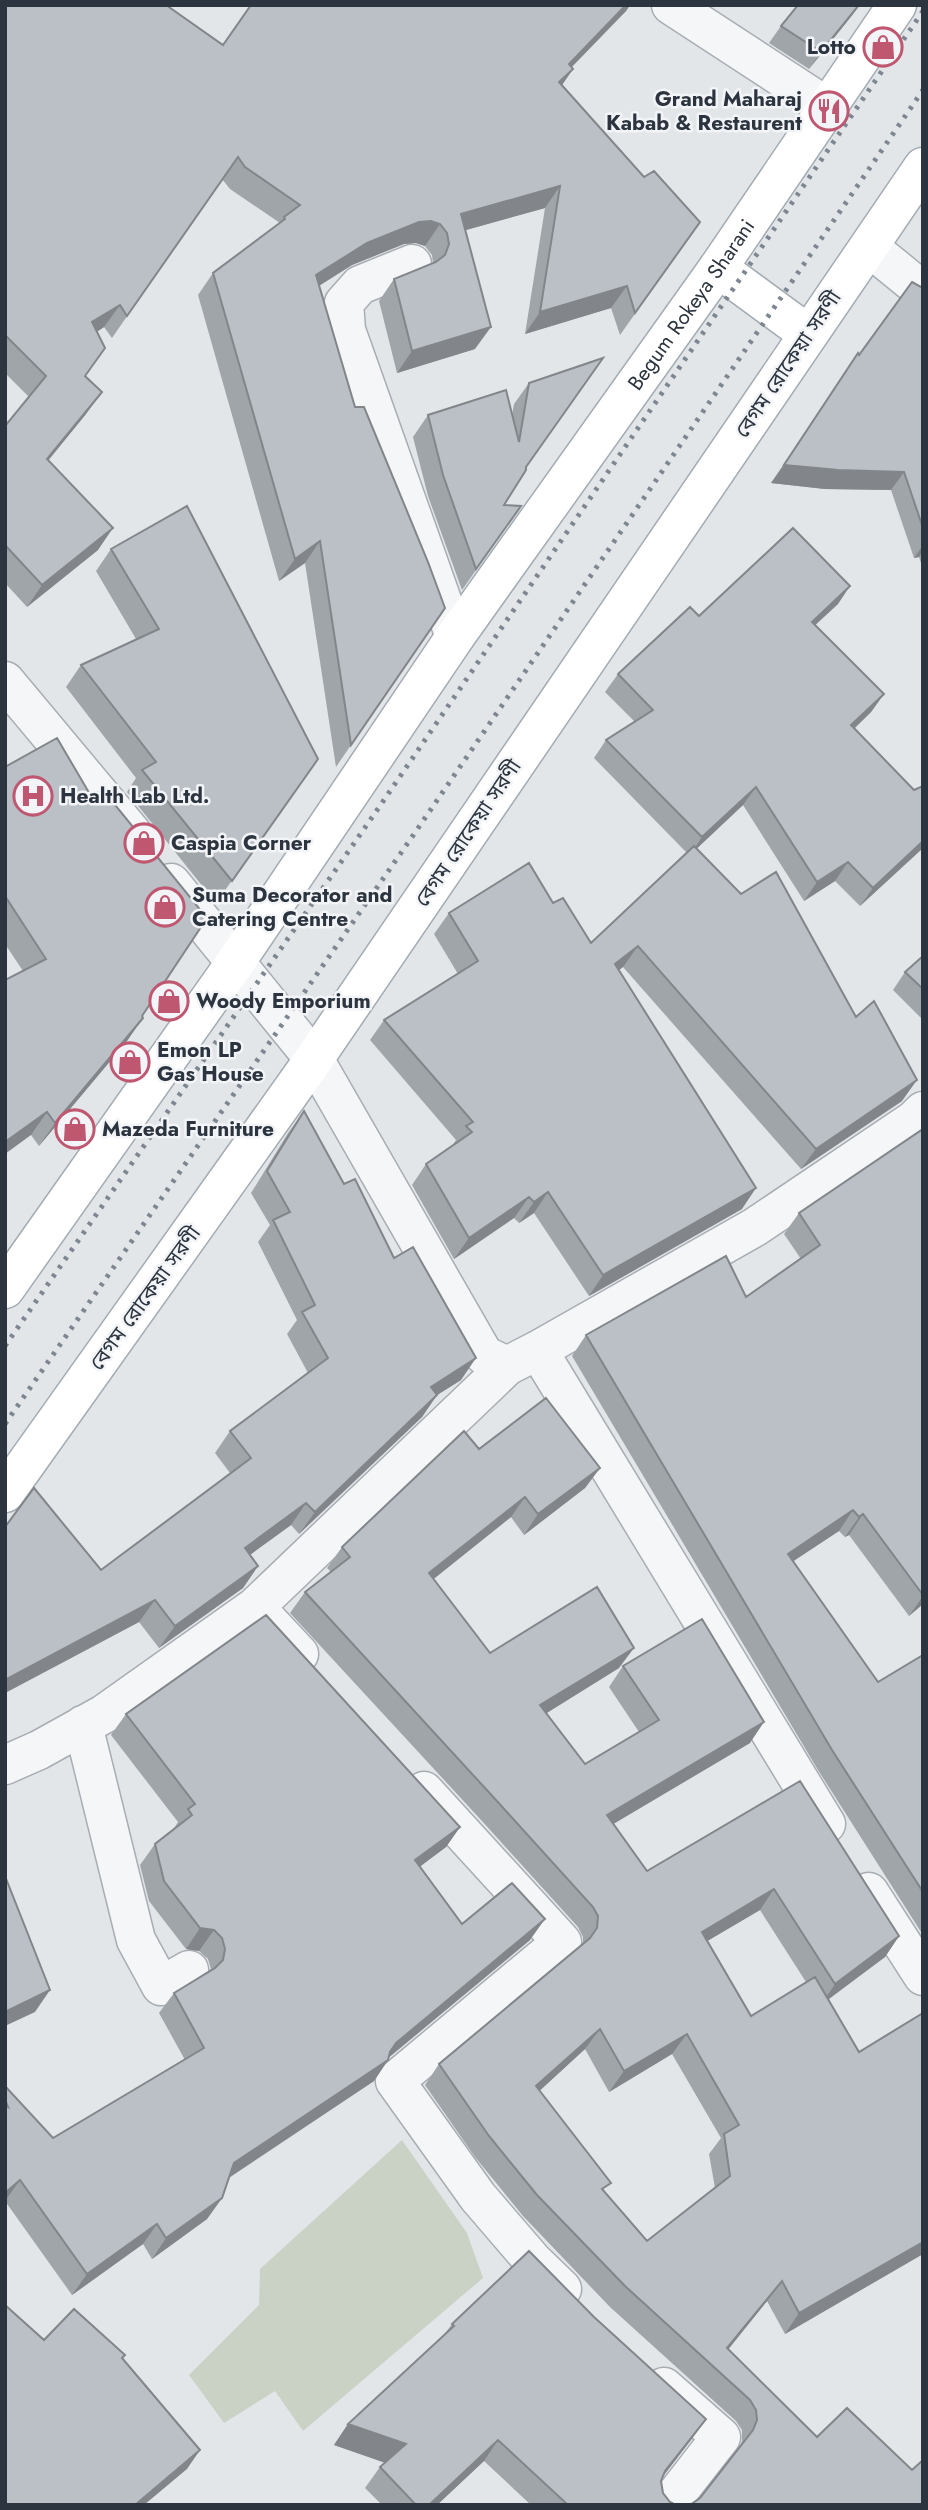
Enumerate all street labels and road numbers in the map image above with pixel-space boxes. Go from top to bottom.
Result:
street label: Begum Rokeya Sharani [621,213,762,396]
street label: বেগম রোকেয়া সরণী [727,284,849,444]
street label: বেগম রোকেয়া সরণী [407,753,529,913]
street label: বেগম রোকেয়া সরণী [82,1219,208,1376]

